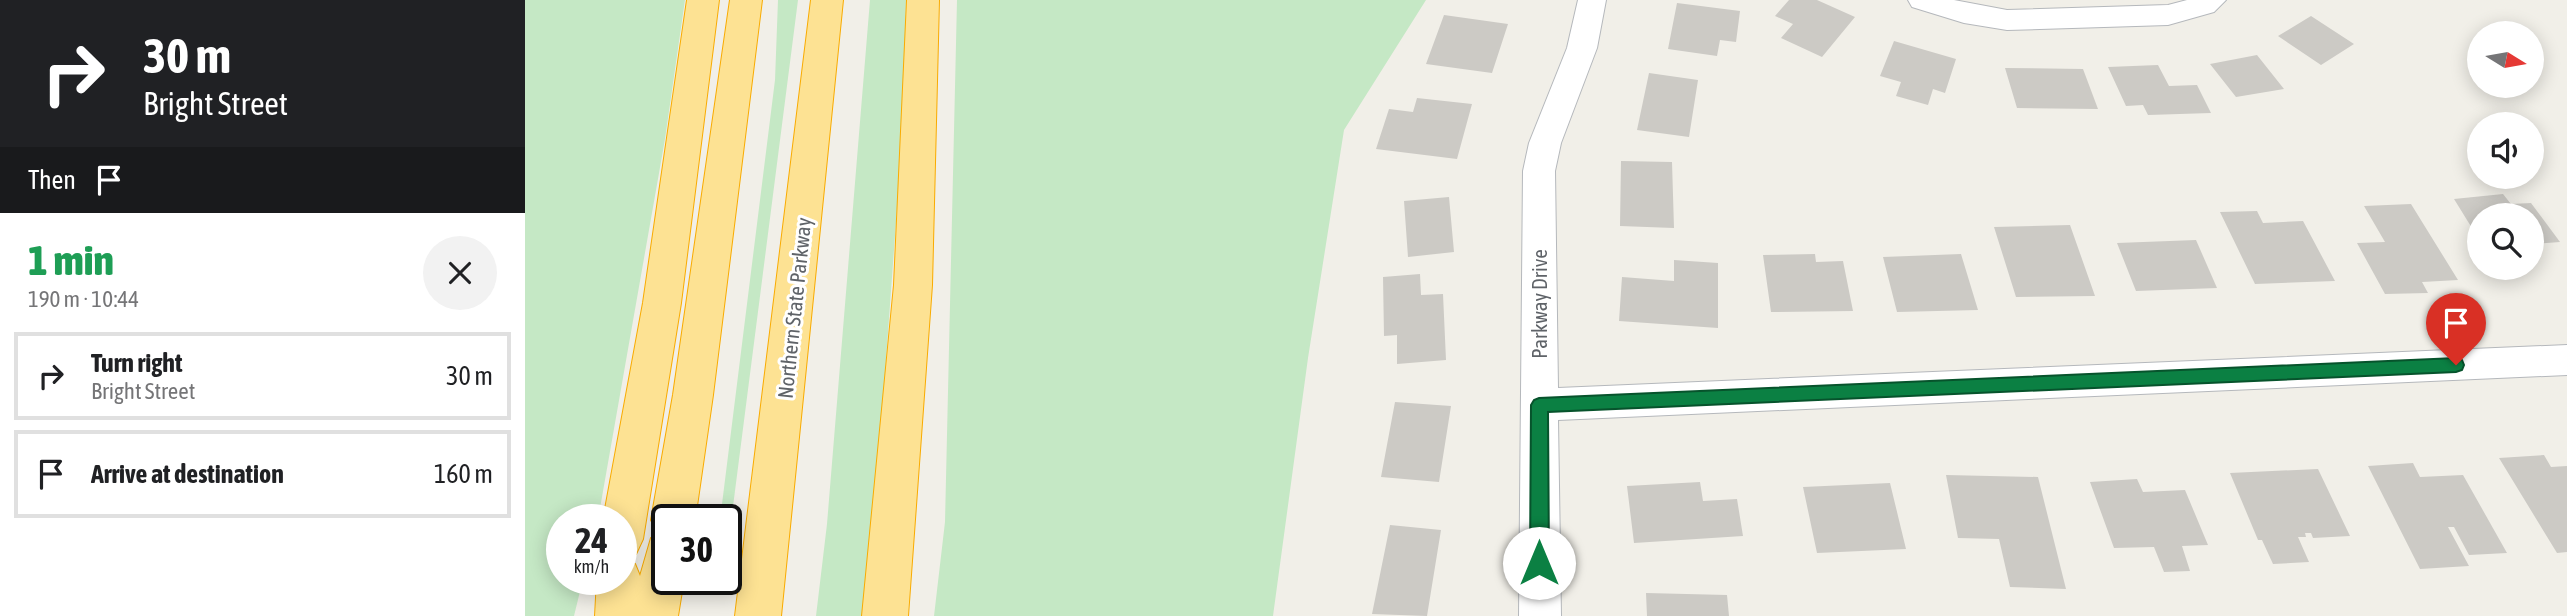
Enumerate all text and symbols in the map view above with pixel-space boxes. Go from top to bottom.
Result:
north arrow [2467,21,2545,98]
map controls [2467,21,2544,280]
text: 30 m [143,27,231,83]
icon: right [28,28,119,119]
text: Bright Street [143,85,288,122]
button: sound [2467,112,2544,189]
icon: arrive [90,161,128,199]
text: Then [28,165,76,195]
button: search [2467,203,2544,280]
street label: Northern State Parkway [773,216,815,400]
text: 1 min [28,236,114,284]
button: close [423,236,497,310]
street label: Parkway Drive [1527,249,1551,359]
text: 190 m · 10:44 [28,286,139,312]
pin [2426,293,2486,365]
icon: arrive [2437,304,2475,342]
text: Turn right [91,348,182,378]
icon: right [32,357,70,395]
text: 30 m [446,361,493,391]
text: Bright Street [91,378,195,404]
icon: arrive [32,455,70,493]
text: Arrive at destination [91,459,284,489]
text: 160 m [434,459,493,489]
speed limit sign: 30 [651,504,742,595]
text: 24 [575,520,608,560]
position arrow [1502,526,1576,600]
text: km/h [574,556,609,577]

